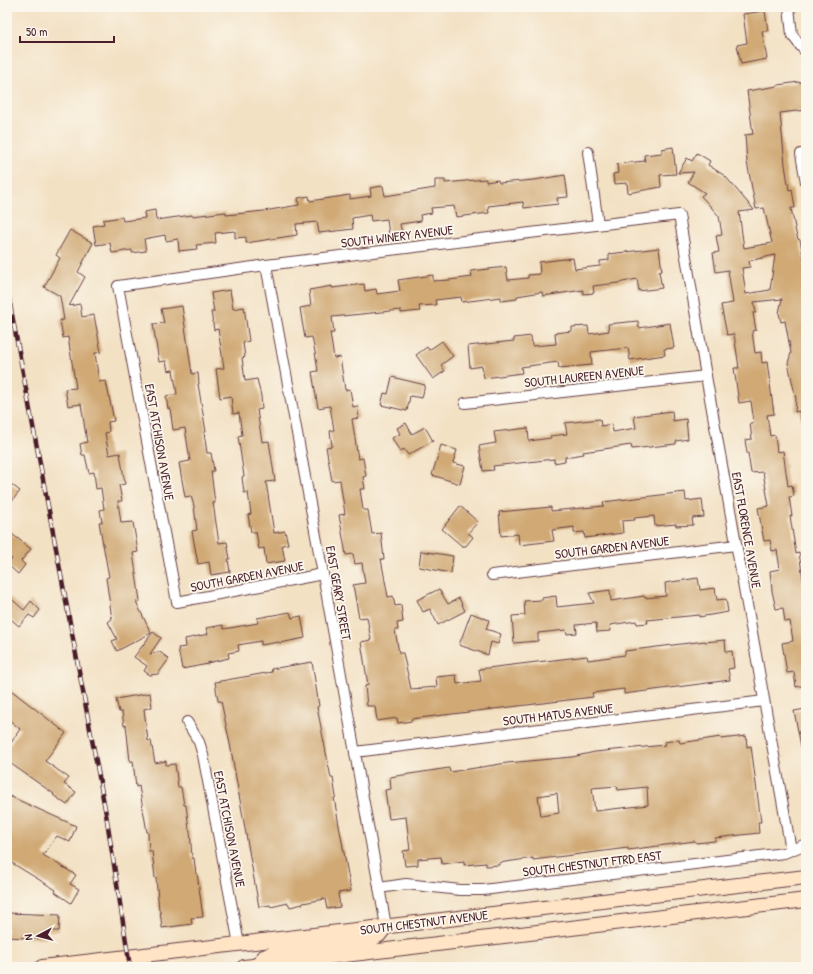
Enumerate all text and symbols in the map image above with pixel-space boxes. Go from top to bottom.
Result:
scale bar [20,18,114,44]
text: 50 m [26,23,47,40]
street label: SOUTH WINERY AVENUE [340,220,454,252]
street label: SOUTH LAUREEN AVENUE [523,361,645,391]
street label: EAST ATCHISON AVENUE [141,382,179,502]
street label: EAST FLORENCE AVENUE [728,470,766,590]
street label: SOUTH GARDEN AVENUE [554,531,670,563]
street label: EAST GEARY STREET [322,544,356,643]
street label: SOUTH GARDEN AVENUE [189,556,305,596]
street label: SOUTH MATUS AVENUE [502,698,614,730]
street label: EAST ATCHISON AVENUE [210,769,250,889]
street label: SOUTH CHESTNUT FTRD EAST [522,845,663,880]
street label: SOUTH CHESTNUT AVENUE [359,905,489,939]
north arrow [18,916,58,956]
text: N [21,933,35,941]

